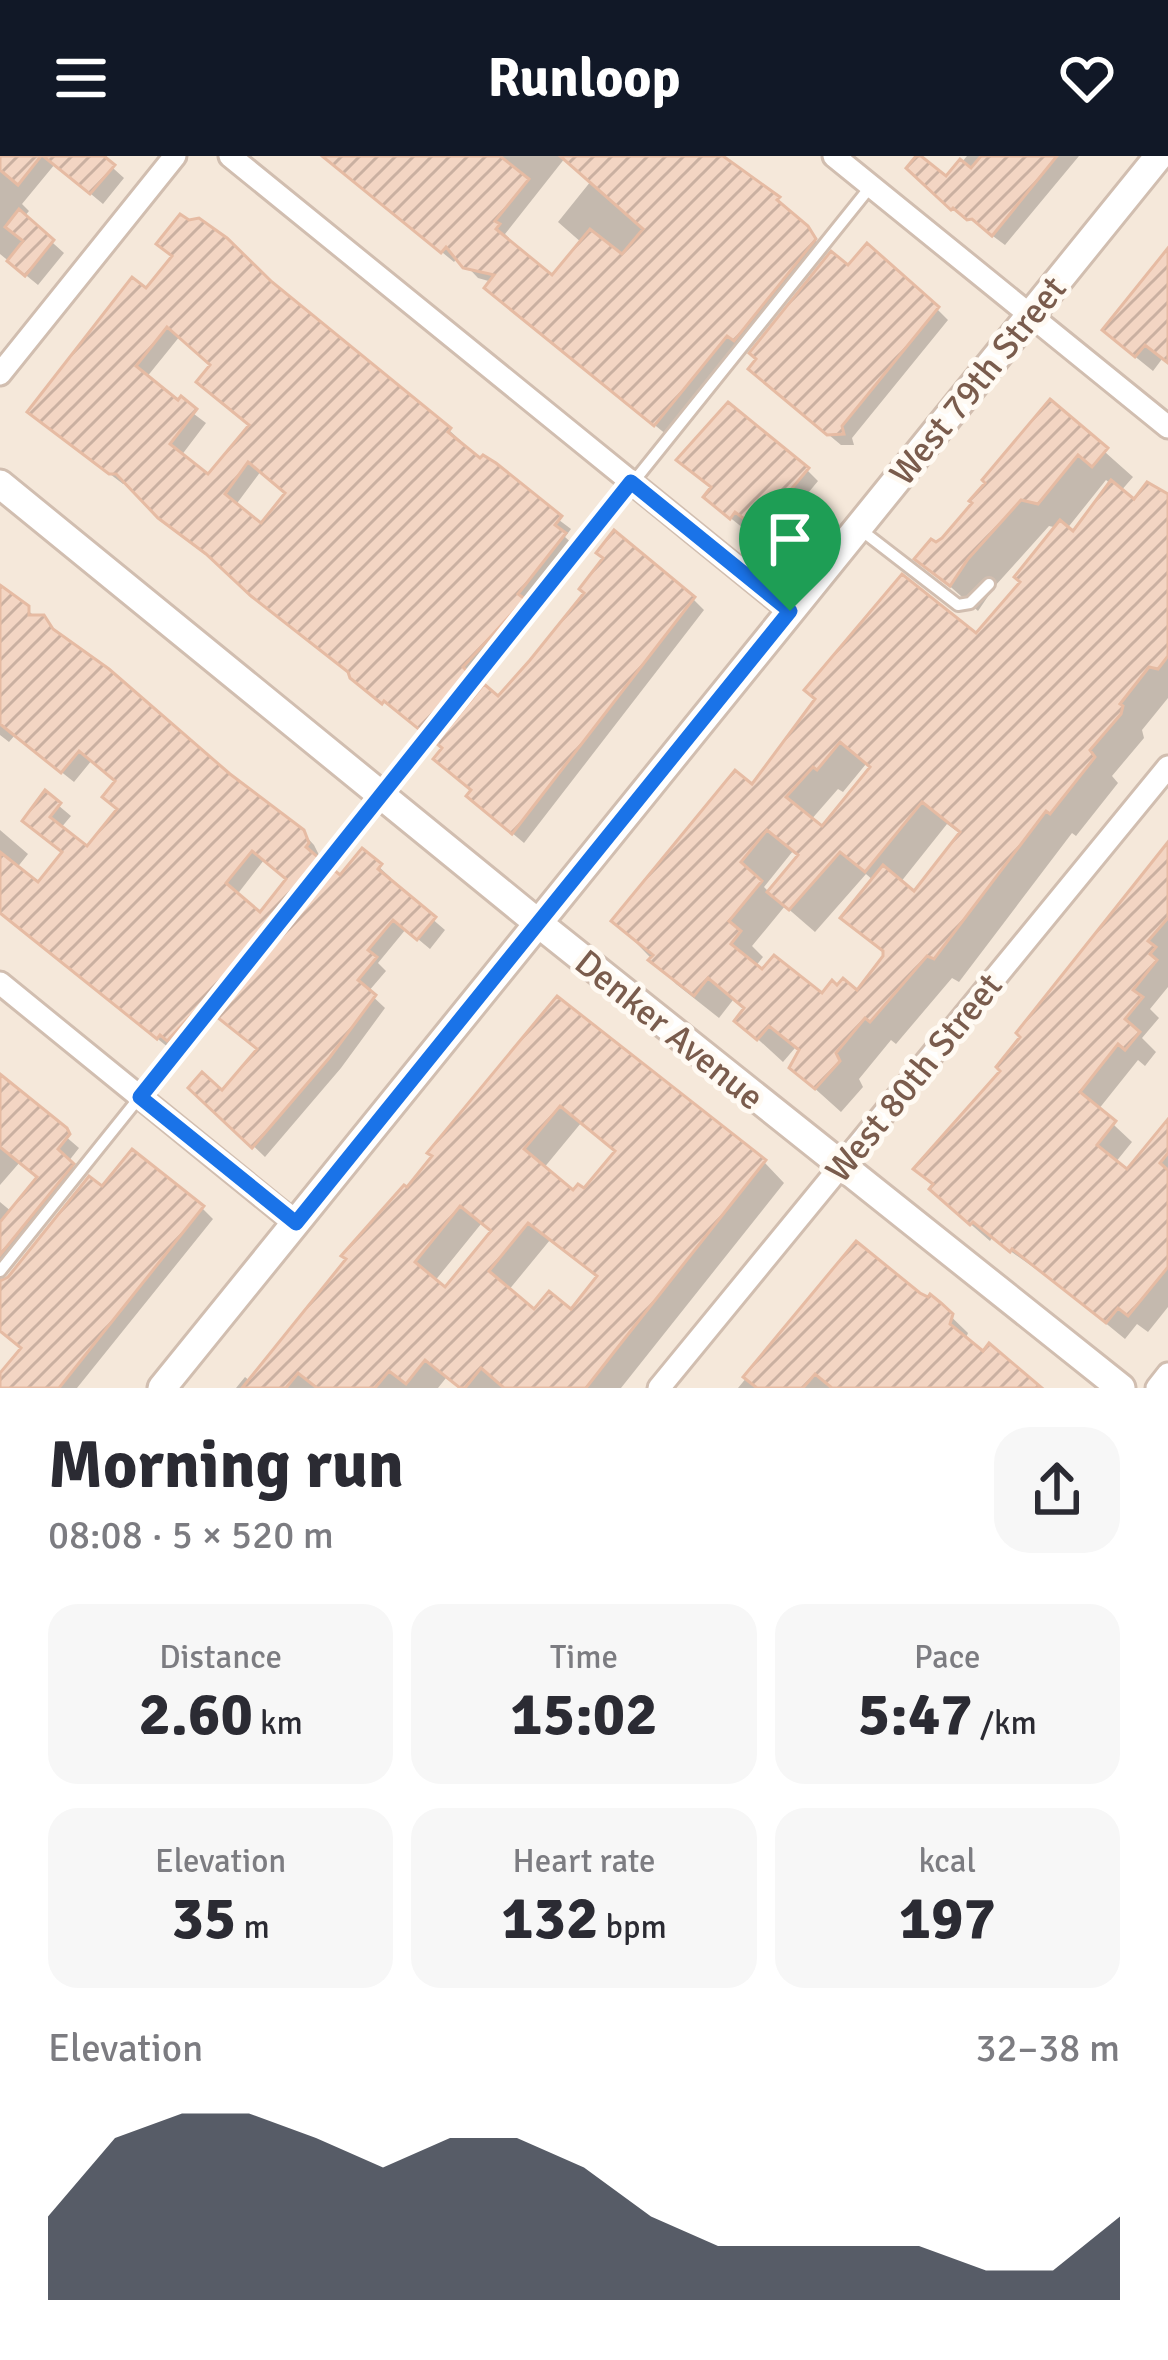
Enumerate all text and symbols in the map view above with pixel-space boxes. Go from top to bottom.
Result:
icon: menu [48,45,114,111]
text: Runloop [487,45,681,112]
icon: heart [1054,45,1120,111]
street label: West 79th Street [880,267,1076,495]
pin [739,488,841,611]
icon: arrive [757,506,823,572]
street label: Denker Avenue [565,940,773,1120]
street label: West 80th Street [816,964,1012,1192]
text: Morning run [48,1425,404,1506]
button: share [994,1427,1120,1553]
text: 08:08 · 5 × 520 m [48,1511,334,1559]
text: Distance [159,1637,282,1678]
text: Time [550,1637,618,1678]
text: Pace [914,1637,981,1678]
text: 2.60 [138,1678,253,1752]
text: 15:02 [510,1678,658,1752]
text: 5:47 [858,1678,973,1752]
text: km [253,1703,303,1744]
text: /km [973,1703,1037,1744]
text: Elevation [155,1841,286,1882]
text: Heart rate [512,1841,656,1882]
text: kcal [918,1841,976,1882]
text: 35 [171,1882,236,1956]
text: 132 [501,1882,598,1956]
text: 197 [899,1882,996,1956]
text: m [236,1907,270,1948]
text: bpm [598,1907,667,1948]
text: Elevation [48,2024,203,2072]
text: 32–38 m [975,2024,1120,2072]

